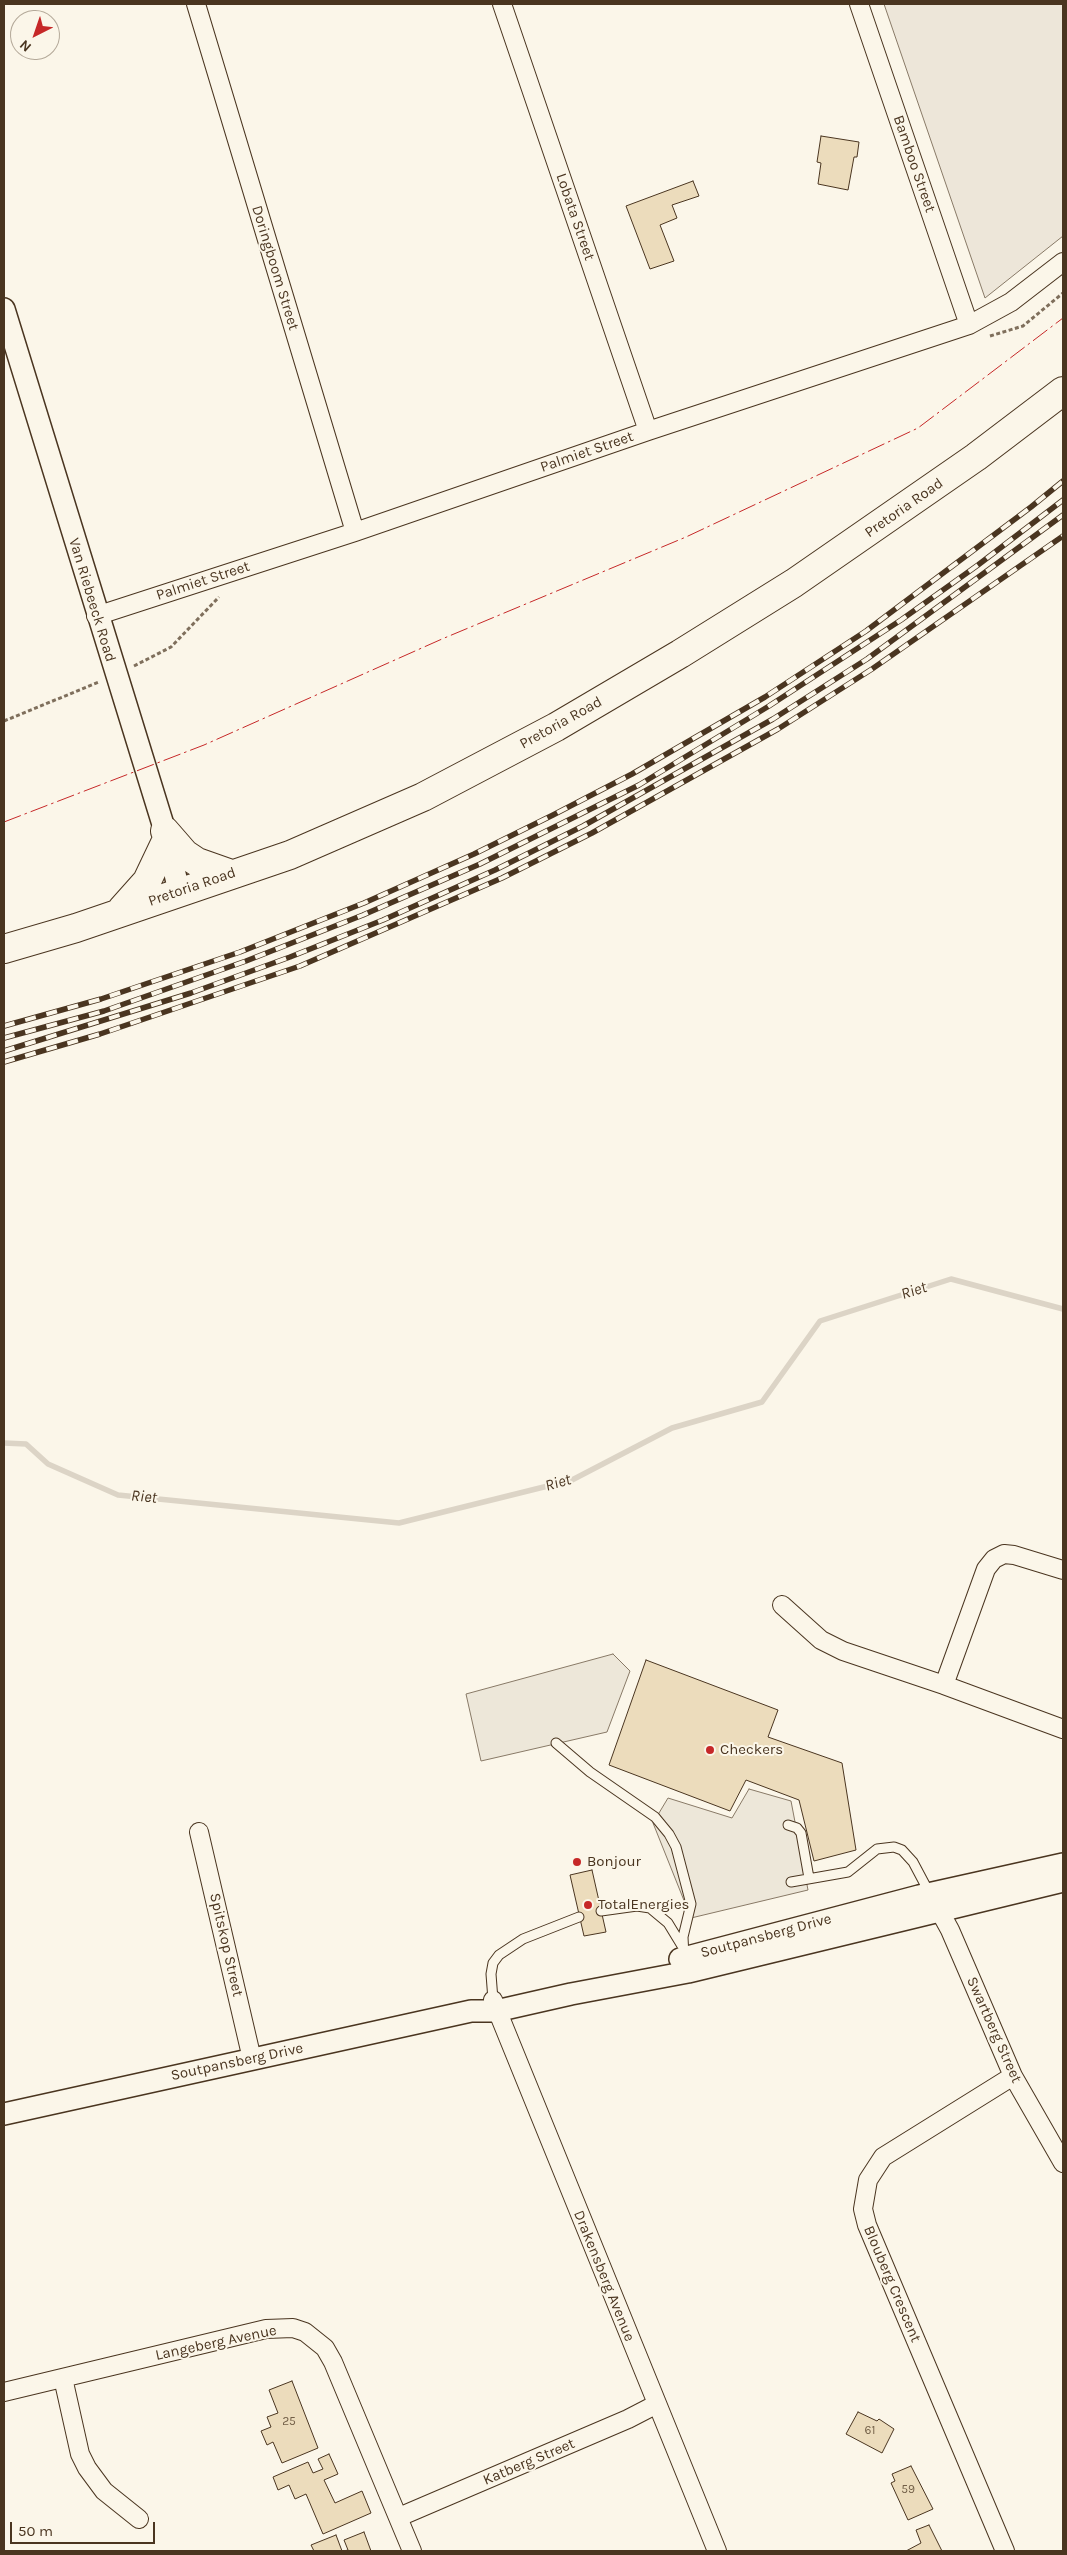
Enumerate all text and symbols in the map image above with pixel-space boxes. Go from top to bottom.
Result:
north arrow [10,10,60,60]
text: N [16,36,35,56]
street label: Bamboo Street [889,113,939,215]
street label: Lobata Street [552,171,598,263]
street label: Doringboom Street [247,203,303,333]
street label: Palmiet Street [538,428,636,476]
street label: Pretoria Road [861,474,947,542]
street label: Van Riebeeck Road [65,536,119,664]
street label: Palmiet Street [154,557,252,605]
street label: Pretoria Road [517,693,605,753]
street label: Pretoria Road [146,864,238,910]
water label: Riet [899,1278,929,1304]
water label: Riet [543,1470,573,1496]
water label: Riet [130,1486,158,1508]
place label: Checkers [720,1741,783,1759]
marker: Checkers [704,1744,716,1756]
place label: Bonjour [587,1853,641,1871]
marker: Bonjour [571,1856,583,1868]
street label: Spitskop Street [205,1891,247,1999]
place label: TotalEnergies [598,1896,690,1914]
marker: TotalEnergies [582,1899,594,1911]
street label: Soutpansberg Drive [699,1910,833,1962]
street label: Swartberg Street [963,1974,1025,2086]
street label: Soutpansberg Drive [169,2039,305,2085]
street label: Drakensberg Avenue [569,2208,639,2344]
street label: Blouberg Crescent [859,2223,925,2345]
street label: Langeberg Avenue [154,2321,278,2365]
house number: 25 [282,2415,296,2429]
house number: 61 [865,2424,875,2438]
street label: Katberg Street [480,2435,578,2489]
house number: 59 [901,2483,915,2497]
scale bar [12,2512,158,2544]
text: 50 m [18,2522,53,2540]

